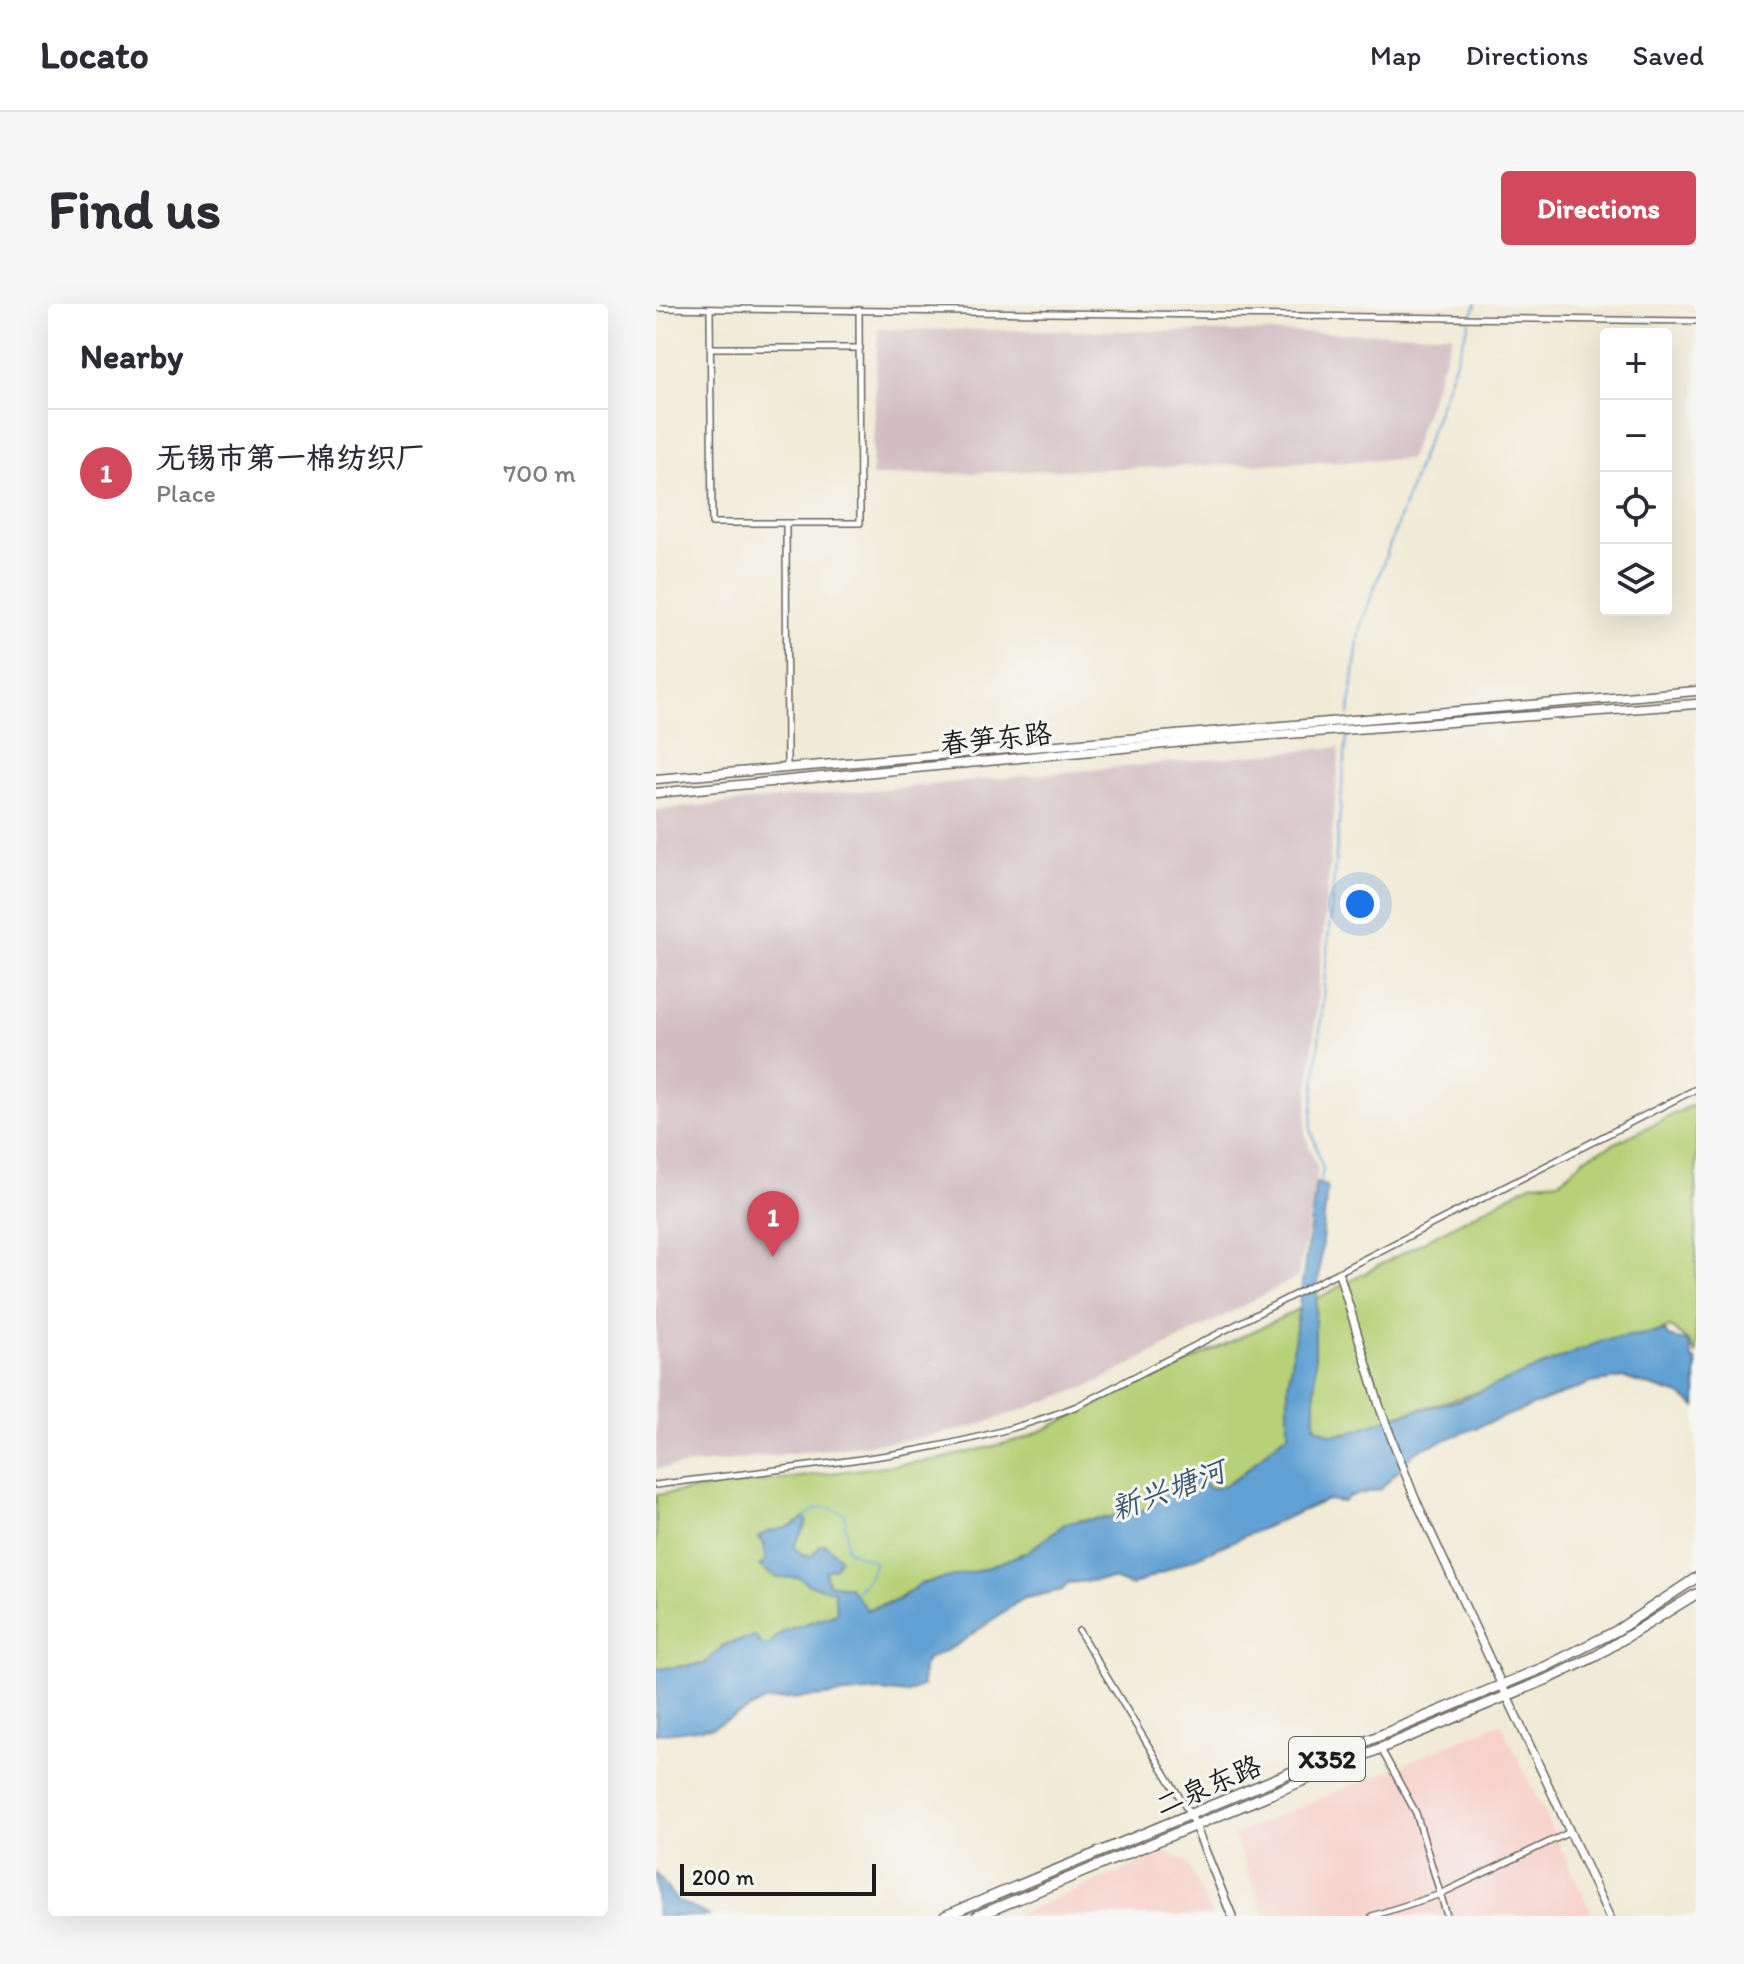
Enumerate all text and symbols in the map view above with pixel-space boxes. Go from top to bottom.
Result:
text: Locato [40,32,149,78]
text: Map [1370,38,1421,72]
text: Directions [1465,38,1589,72]
text: Saved [1633,38,1704,72]
button: Directions [1501,171,1696,245]
text: Find us [48,175,221,242]
map controls [1600,328,1672,616]
button: + [1600,328,1672,400]
text: Nearby [80,336,183,377]
button: − [1600,400,1672,472]
text: 无锡市第一棉纺织厂 [156,439,426,476]
text: 1 [100,457,112,489]
text: 700 m [503,457,576,489]
button: locate [1600,472,1672,544]
text: Place [156,477,216,509]
button: layers [1600,544,1672,616]
street label: 春笋东路 [939,715,1053,761]
your location [1340,884,1380,924]
pin: 1 [747,1191,799,1257]
water label: 新兴塘河 [1105,1450,1235,1527]
road number: X352 [1289,1737,1365,1781]
street label: 二泉东路 [1150,1747,1266,1823]
scale bar [680,1860,876,1896]
text: 200 m [692,1864,754,1891]

